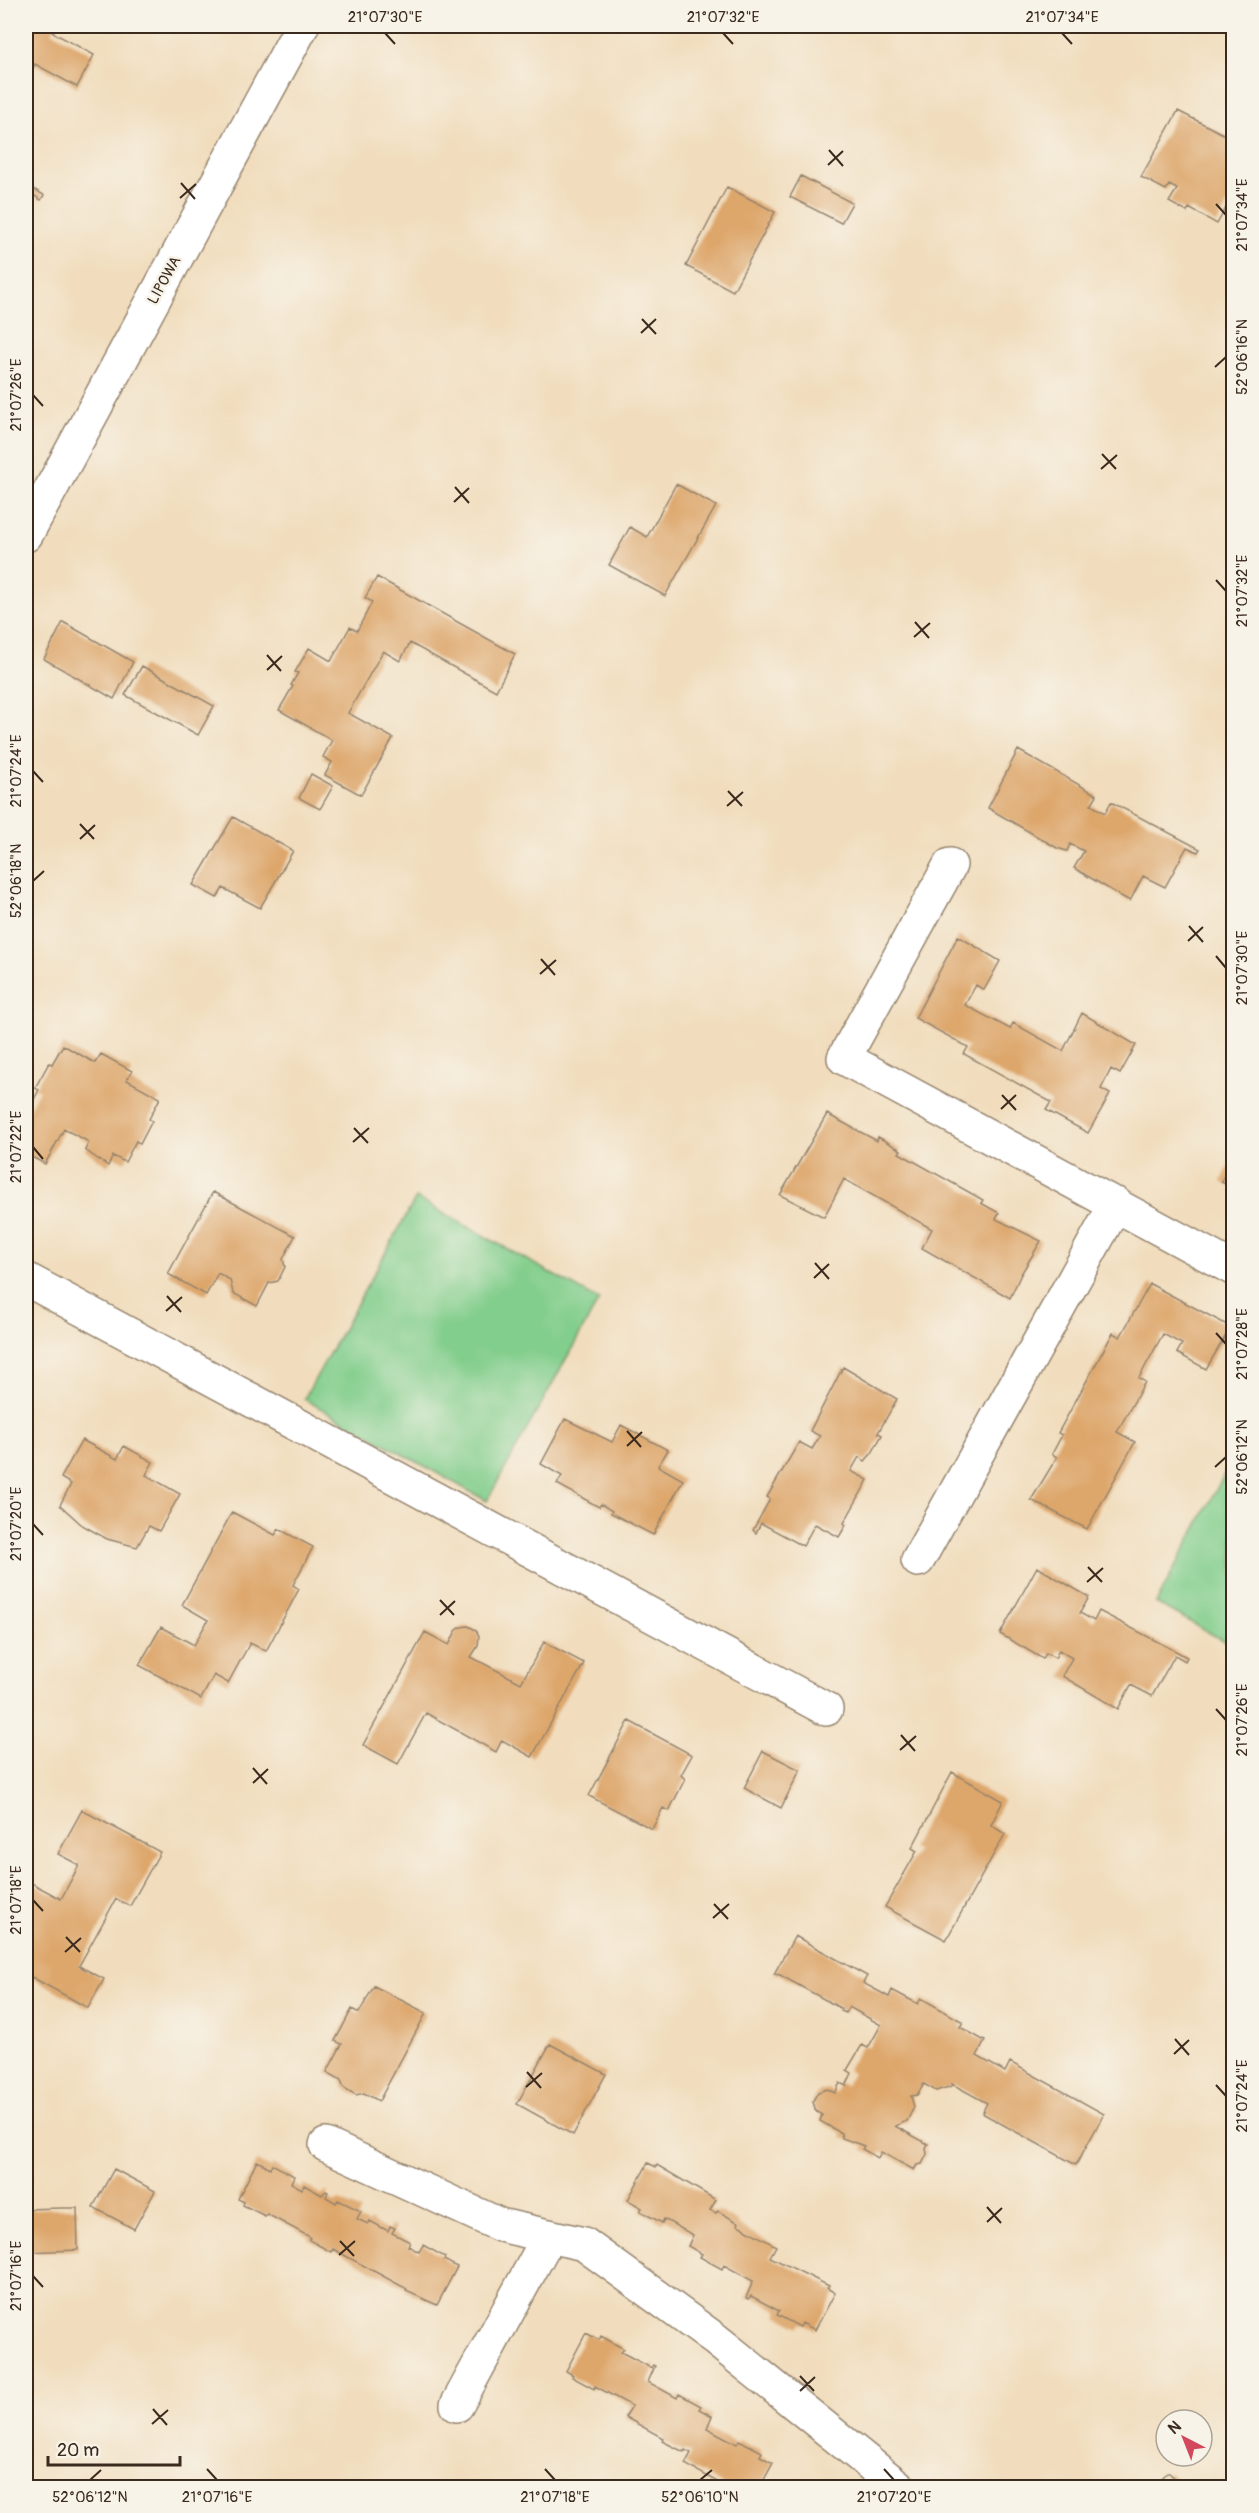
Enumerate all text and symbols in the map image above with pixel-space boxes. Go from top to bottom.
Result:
text: 21°07'30"E [348,8,422,27]
text: 21°07'32"E [687,8,760,27]
text: 21°07'34"E [1026,8,1099,27]
text: 21°07'34"E [1233,178,1252,251]
street label: LIPOWA [143,253,186,308]
text: 52°06'16"N [1233,319,1252,395]
text: 21°07'26"E [7,358,26,431]
text: 21°07'32"E [1233,554,1252,627]
text: 21°07'24"E [7,734,26,807]
text: 52°06'18"N [7,844,26,918]
text: 21°07'30"E [1233,931,1252,1005]
text: 21°07'22"E [7,1110,26,1183]
text: 21°07'28"E [1233,1308,1252,1380]
text: 52°06'12"N [1233,1419,1252,1495]
text: 21°07'20"E [7,1487,26,1561]
text: 21°07'26"E [1233,1683,1252,1756]
text: 21°07'18"E [7,1865,26,1935]
text: 21°07'24"E [1233,2059,1252,2132]
text: 21°07'16"E [7,2241,26,2311]
north arrow [1154,2408,1214,2468]
text: N [1164,2416,1185,2439]
scale bar [48,2429,180,2467]
text: 20 m [57,2439,99,2462]
text: 52°06'12"N [52,2488,128,2507]
text: 21°07'16"E [182,2488,252,2507]
text: 21°07'18"E [520,2488,590,2507]
text: 52°06'10"N [661,2488,739,2507]
text: 21°07'20"E [857,2488,931,2507]

